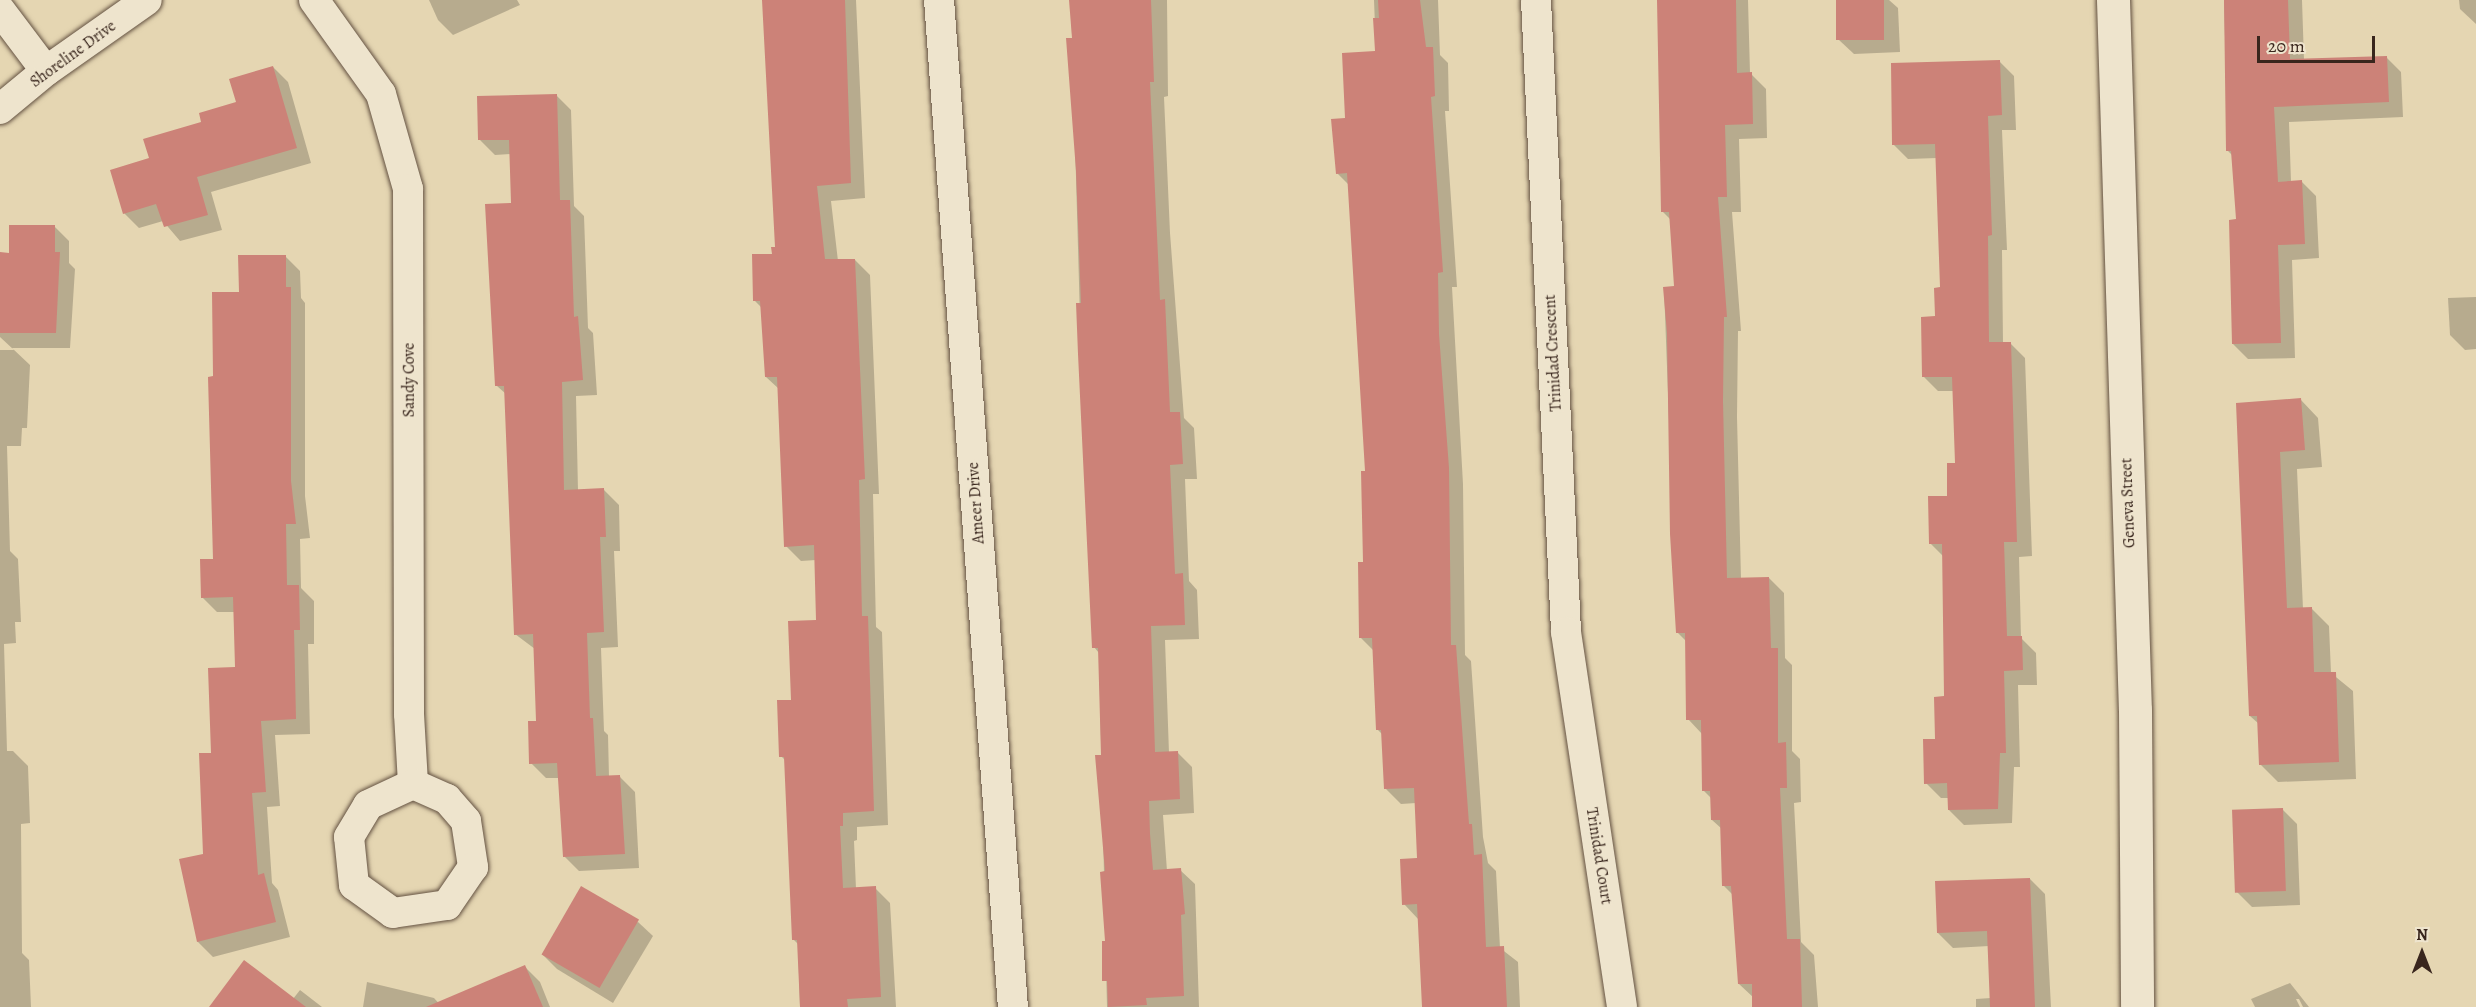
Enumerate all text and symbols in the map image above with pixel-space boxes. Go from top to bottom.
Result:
street label: Shoreline Drive [26,16,120,92]
scale bar [2260,24,2378,62]
text: 20 m [2268,34,2305,58]
street label: Trinidad Crescent [1540,294,1566,412]
street label: Sandy Cove [399,343,419,417]
street label: Geneva Street [2117,458,2139,548]
street label: Ameer Drive [964,461,988,545]
street label: Trinidad Court [1582,806,1616,906]
north arrow [2392,923,2452,983]
text: N [2416,924,2428,946]

